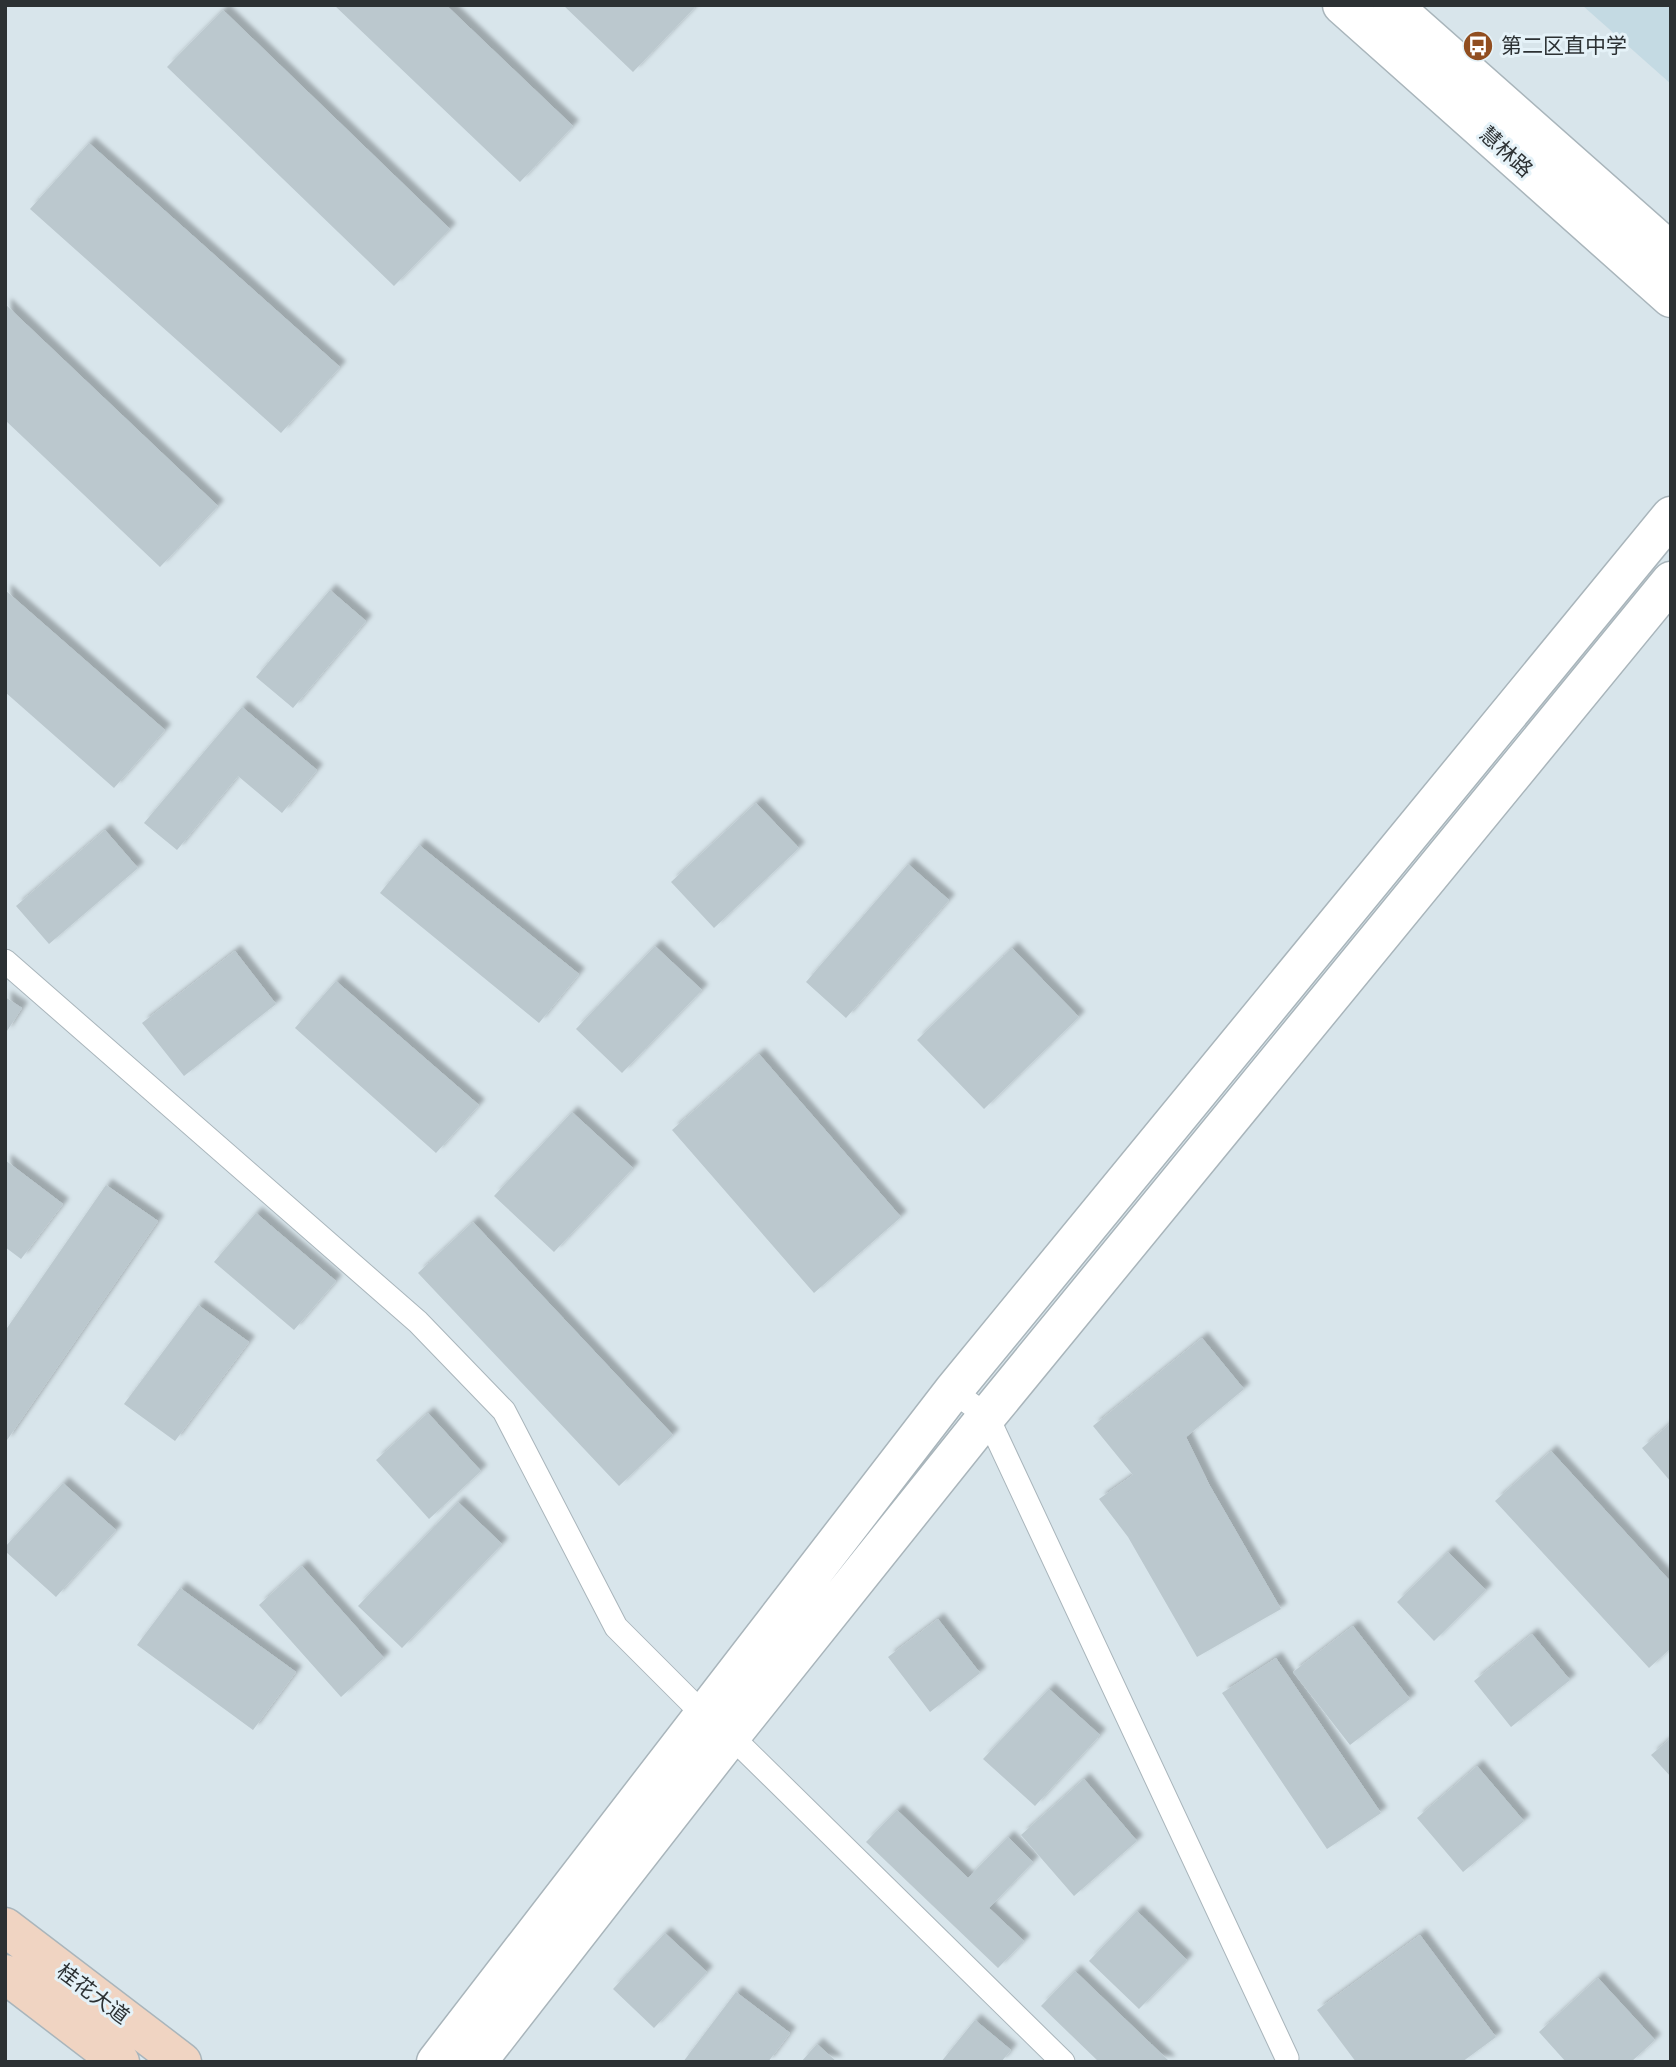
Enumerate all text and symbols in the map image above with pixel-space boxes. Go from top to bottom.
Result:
bus stop icon: 第二区直中学 [1461,29,1495,63]
place label: 第二区直中学 [1501,31,1627,59]
street label: 慧林路 [1474,120,1539,183]
street label: 桂花大道 [52,1957,136,2030]

